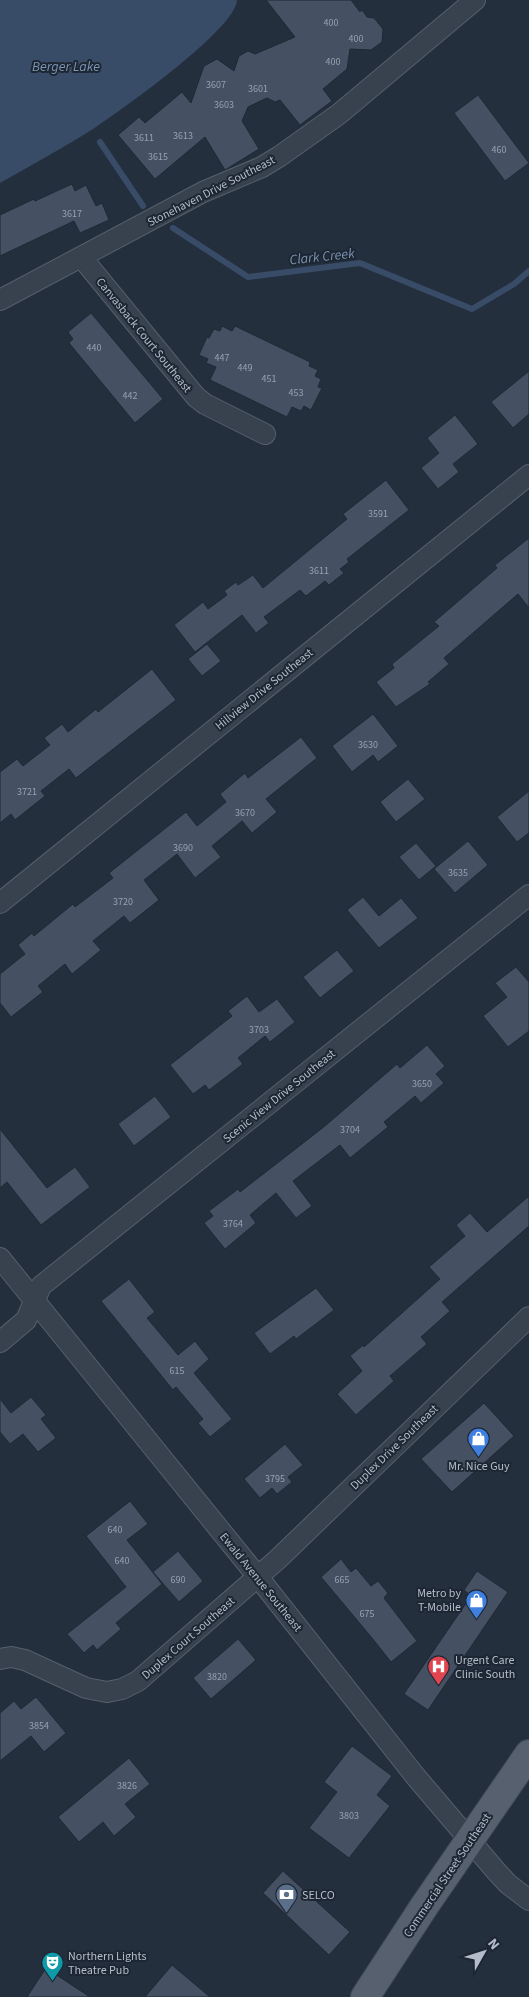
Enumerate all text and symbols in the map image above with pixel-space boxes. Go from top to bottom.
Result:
house number: 400 [324,16,338,30]
house number: 400 [349,32,363,46]
house number: 400 [326,55,340,69]
water label: Berger Lake [32,57,100,77]
house number: 3607 [206,78,226,92]
house number: 3601 [248,82,268,96]
house number: 3603 [214,98,234,112]
house number: 3613 [173,129,193,143]
house number: 3611 [134,131,154,145]
house number: 460 [492,143,506,157]
house number: 3615 [148,150,168,164]
street label: Stonehaven Drive Southeast [144,152,278,231]
house number: 3617 [62,207,82,221]
water label: Clark Creek [289,244,356,270]
street label: Canvasback Court Southeast [92,274,195,396]
house number: 440 [87,341,101,355]
house number: 447 [215,351,229,365]
house number: 449 [238,361,252,375]
house number: 451 [262,372,276,386]
house number: 453 [289,386,303,400]
house number: 442 [123,389,137,403]
house number: 3591 [368,507,388,521]
house number: 3611 [309,564,329,578]
street label: Hillview Drive Southeast [212,645,317,734]
house number: 3630 [358,738,378,752]
house number: 3721 [17,785,37,799]
house number: 3670 [235,806,255,820]
house number: 3690 [173,841,193,855]
house number: 3635 [448,866,468,880]
house number: 3720 [113,895,133,909]
house number: 3703 [249,1023,269,1037]
street label: Scenic View Drive Southeast [219,1046,339,1147]
house number: 3650 [412,1077,432,1091]
house number: 3704 [340,1123,360,1137]
house number: 3764 [223,1217,243,1231]
house number: 615 [170,1364,184,1378]
street label: Duplex Drive Southeast [347,1401,442,1494]
shop icon: Mr. Nice Guy [467,1427,491,1458]
place label: Mr. Nice Guy [448,1458,510,1475]
house number: 3795 [265,1472,285,1486]
house number: 640 [108,1523,122,1537]
street label: Ewald Avenue Southeast [215,1529,306,1635]
house number: 640 [115,1554,129,1568]
house number: 690 [171,1573,185,1587]
house number: 665 [335,1573,349,1587]
place label: Metro by T-Mobile [417,1585,461,1616]
shop icon: Metro by T-Mobile [465,1588,489,1619]
street label: Duplex Court Southeast [138,1593,239,1684]
house number: 675 [360,1607,374,1621]
place label: Urgent Care Clinic South [455,1652,515,1683]
hospital icon: Urgent Care Clinic South [427,1655,451,1686]
house number: 3820 [207,1670,227,1684]
house number: 3854 [29,1719,49,1733]
house number: 3826 [117,1779,137,1793]
house number: 3803 [339,1809,359,1823]
street label: Commercial Street Southeast [399,1810,495,1941]
bank icon: SELCO [274,1883,298,1914]
place label: SELCO [302,1887,335,1904]
north arrow [459,1927,509,1977]
text: N [483,1935,504,1954]
place label: Northern Lights Theatre Pub [68,1948,146,1979]
theatre icon: Northern Lights Theatre Pub [40,1951,64,1982]

